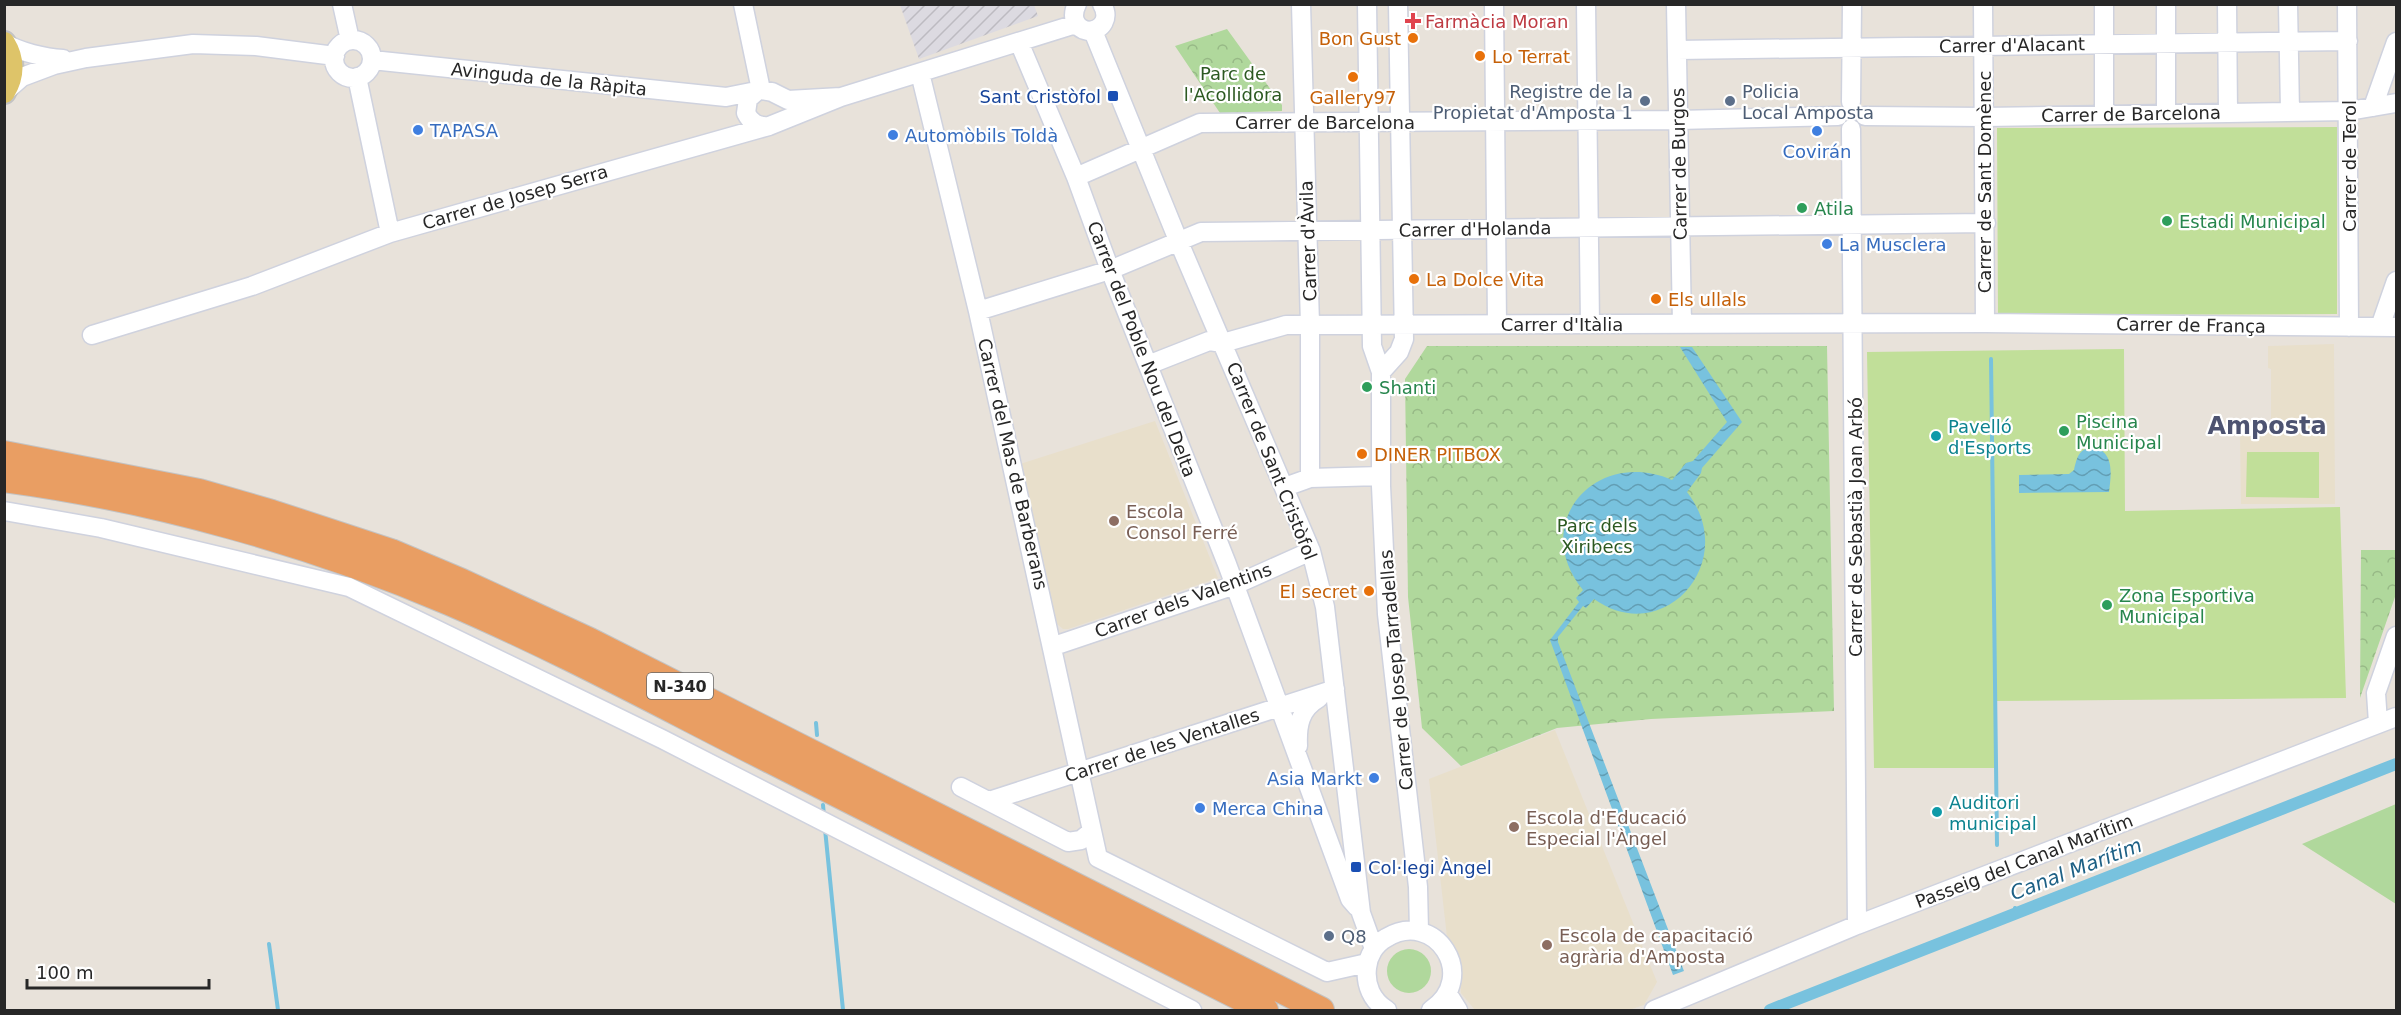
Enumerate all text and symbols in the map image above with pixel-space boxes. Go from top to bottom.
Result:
place label: Farmàcia Moran [1425,11,1568,32]
marker: Farmàcia Moran [1406,14,1420,28]
place label: Bon Gust [1319,28,1401,49]
marker: Bon Gust [1406,31,1420,45]
street label: Carrer d'Alacant [1939,33,2085,57]
place label: Lo Terrat [1492,46,1570,67]
marker: Lo Terrat [1473,49,1487,63]
street label: Avinguda de la Ràpita [450,58,648,100]
park label: Parc de l'Acollidora [1184,63,1282,105]
marker: Gallery97 [1346,70,1360,84]
street label: Carrer de Sant Domènec [1974,71,1995,293]
place label: Registre de la Propietat d'Amposta 1 [1433,81,1633,123]
place label: Policia Local Amposta [1742,81,1874,123]
place label: Sant Cristòfol [980,86,1101,107]
place label: Gallery97 [1309,87,1397,108]
street label: Carrer de Burgos [1667,87,1691,241]
marker: Sant Cristòfol [1106,89,1120,103]
marker: Registre de la Propietat d'Amposta 1 [1638,94,1652,108]
marker: Policia Local Amposta [1723,94,1737,108]
street label: Carrer de Terol [2339,100,2360,232]
street label: Carrer de Barcelona [2041,102,2221,126]
street label: Carrer de Barcelona [1235,112,1415,133]
place label: TAPASA [429,120,499,141]
marker: TAPASA [411,123,425,137]
marker: Covirán [1810,124,1824,138]
place label: Automòbils Toldà [905,125,1058,146]
marker: Automòbils Toldà [886,128,900,142]
place label: Covirán [1782,141,1852,162]
street label: Carrer de Josep Serra [420,160,610,234]
street label: Carrer d'Àvila [1295,180,1321,302]
place label: Atila [1814,198,1854,219]
marker: Atila [1795,201,1809,215]
place label: Estadi Municipal [2179,211,2326,232]
marker: Estadi Municipal [2160,214,2174,228]
street label: Carrer d'Holanda [1398,217,1552,241]
street label: Carrer del Poble Nou del Delta [1083,218,1201,480]
place label: La Musclera [1839,234,1947,255]
marker: La Musclera [1820,237,1834,251]
place label: La Dolce Vita [1426,269,1544,290]
marker: La Dolce Vita [1407,272,1421,286]
place label: Els ullals [1668,289,1746,310]
marker: Els ullals [1649,292,1663,306]
street label: Carrer de França [2116,313,2266,337]
street label: Carrer d'Itàlia [1501,314,1623,335]
street label: Carrer del Mas de Barberans [974,336,1052,592]
street label: Carrer de Sant Cristòfol [1223,359,1321,563]
place label: Shanti [1379,377,1436,398]
marker: Shanti [1360,380,1374,394]
street label: Carrer de Sebastià Joan Arbó [1845,397,1866,657]
place label: Piscina Municipal [2076,411,2162,453]
district label: Amposta [2207,412,2327,440]
place label: Pavelló d'Esports [1948,416,2031,458]
marker: Piscina Municipal [2057,424,2071,438]
marker: Pavelló d'Esports [1929,429,1943,443]
place label: DINER PITBOX [1374,444,1501,465]
marker: DINER PITBOX [1355,447,1369,461]
place label: Escola Consol Ferré [1126,501,1238,543]
marker: Escola Consol Ferré [1107,514,1121,528]
park label: Parc dels Xiribecs [1557,515,1637,557]
street label: Carrer de Josep Tarradellas [1375,549,1417,791]
street label: Carrer dels Valentins [1092,558,1274,642]
place label: El secret [1279,581,1357,602]
marker: El secret [1362,584,1376,598]
place label: Zona Esportiva Municipal [2119,585,2255,627]
marker: Zona Esportiva Municipal [2100,598,2114,612]
road number: N-340 [647,673,713,699]
street label: Carrer de les Ventalles [1062,704,1262,786]
place label: Asia Markt [1267,768,1362,789]
marker: Asia Markt [1367,771,1381,785]
place label: Auditori municipal [1949,792,2037,834]
place label: Merca China [1212,798,1324,819]
marker: Merca China [1193,801,1207,815]
marker: Auditori municipal [1930,805,1944,819]
place label: Escola d'Educació Especial l'Àngel [1526,807,1687,849]
street label: Passeig del Canal Marítim [1912,809,2136,913]
marker: Escola d'Educació Especial l'Àngel [1507,820,1521,834]
water label: Canal Marítim [2007,833,2145,905]
place label: Col·legi Àngel [1368,857,1492,878]
marker: Col·legi Àngel [1349,860,1363,874]
place label: Escola de capacitació agrària d'Amposta [1559,925,1753,967]
place label: Q8 [1341,926,1367,947]
marker: Q8 [1322,929,1336,943]
marker: Escola de capacitació agrària d'Amposta [1540,938,1554,952]
scale bar [27,952,208,990]
text: 100 m [36,962,94,983]

